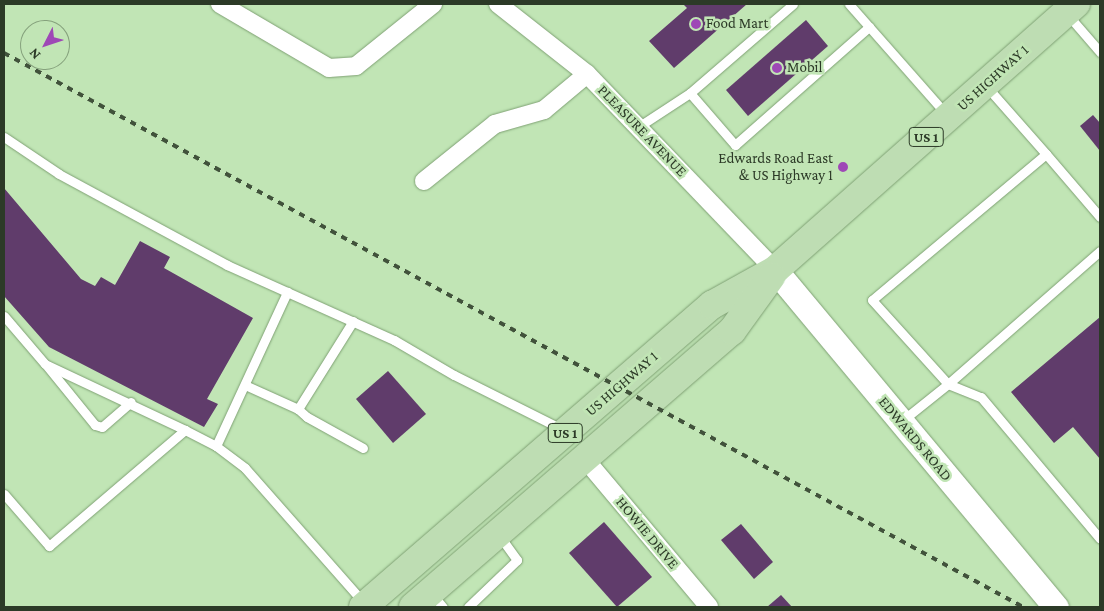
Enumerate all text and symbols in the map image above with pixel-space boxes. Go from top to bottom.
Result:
place label: Food Mart [706,15,768,33]
marker: Food Mart [690,18,702,30]
north arrow [20,20,70,70]
street label: US HIGHWAY 1 [953,41,1033,115]
text: N [25,45,44,63]
place label: Mobil [787,59,822,77]
marker: Mobil [771,62,783,74]
street label: PLEASURE AVENUE [594,81,690,181]
road number: US 1 [908,125,944,148]
place label: Edwards Road East & US Highway 1 [718,149,833,184]
marker: Edwards Road East & US Highway 1 [837,161,849,173]
street label: US HIGHWAY 1 [582,348,662,420]
street label: EDWARDS ROAD [875,393,955,485]
road number: US 1 [548,422,582,444]
street label: HOWIE DRIVE [612,493,682,573]

